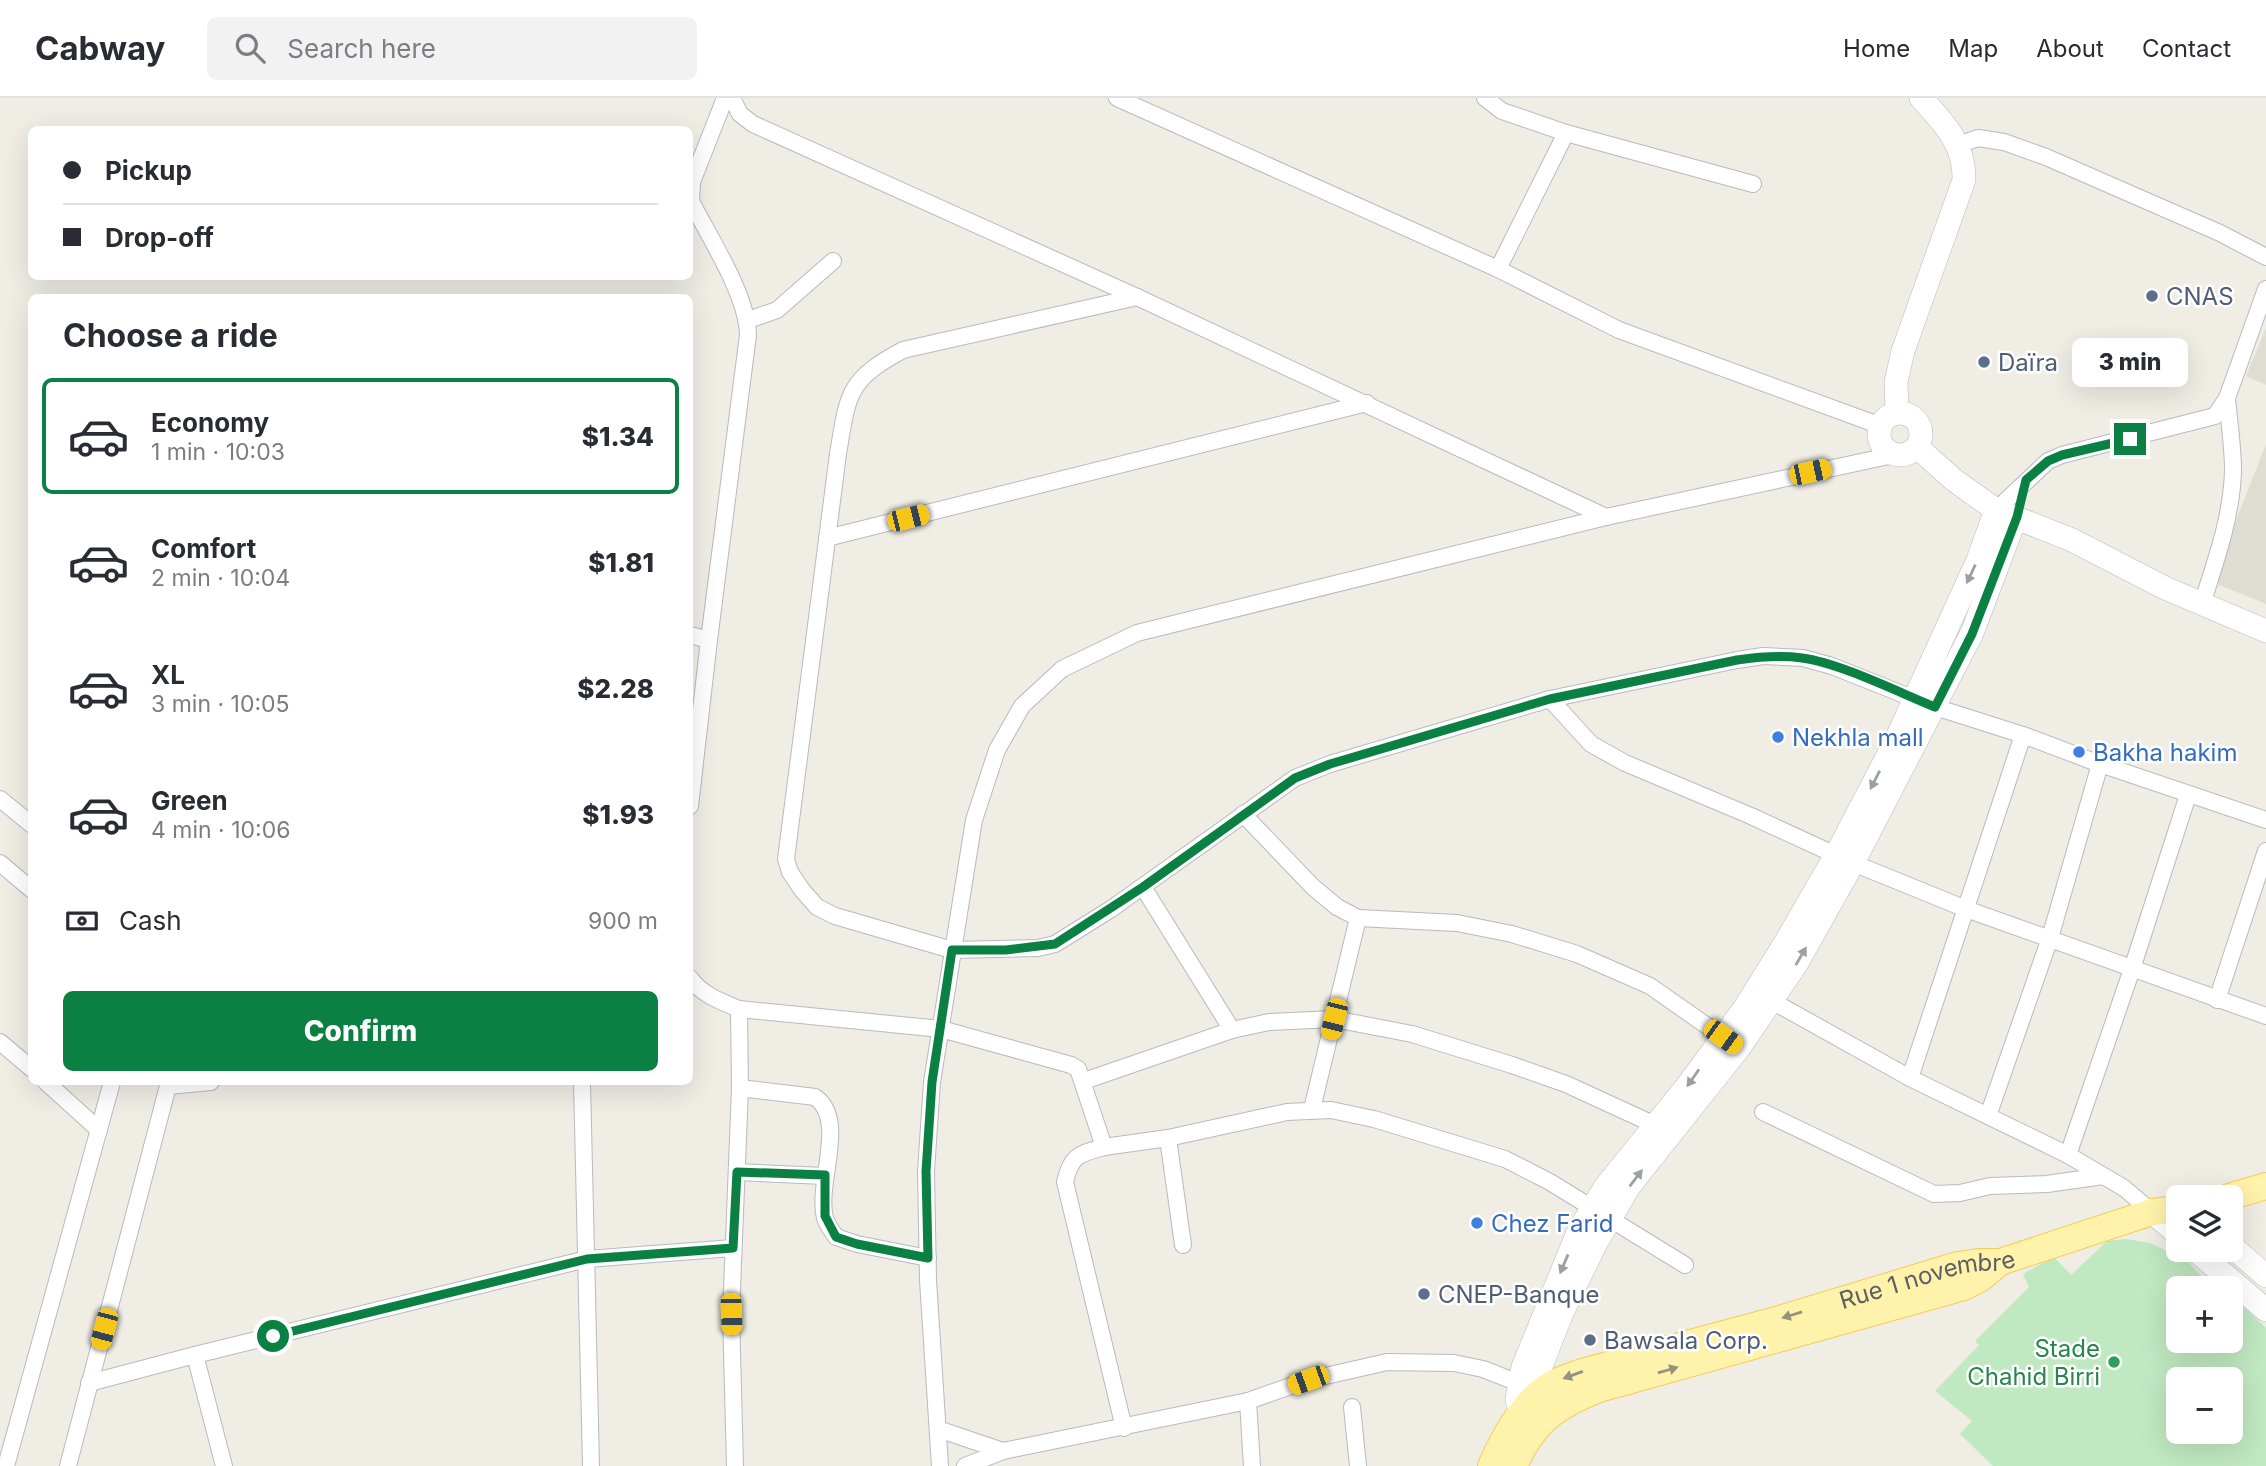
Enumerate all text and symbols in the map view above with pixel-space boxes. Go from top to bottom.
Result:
search box [207,17,697,80]
text: Cabway [35,28,165,68]
icon: search [231,29,269,67]
text: Search here [287,33,436,64]
text: Home [1843,34,1910,63]
text: Map [1948,34,1998,63]
text: About [2036,34,2104,63]
text: Contact [2142,34,2231,63]
text: Pickup [105,155,192,186]
text: Drop-off [105,222,214,253]
place label: CNAS [2166,282,2234,311]
marker: CNAS [2144,288,2160,304]
text: Choose a ride [63,316,278,355]
callout: 3 min [2072,338,2188,386]
place label: Daïra [1998,348,2058,377]
text: 3 min [2099,348,2161,376]
marker: Daïra [1976,354,1992,370]
icon: car [67,405,130,468]
text: Economy [151,407,269,438]
text: $1.34 [582,421,654,452]
route end [2114,423,2146,455]
text: 1 min · 10:03 [151,438,285,466]
car [1788,457,1833,487]
car [886,503,931,533]
icon: car [67,531,130,594]
text: Comfort [151,533,256,564]
text: $1.81 [588,547,654,578]
text: 2 min · 10:04 [151,564,290,592]
one-way arrow [1965,564,1977,584]
icon: car [67,657,130,720]
text: XL [151,659,185,690]
text: $2.28 [577,673,654,704]
text: 3 min · 10:05 [151,690,290,718]
place label: Nekhla mall [1792,723,1924,752]
marker: Nekhla mall [1770,729,1786,745]
place label: Bakha hakim [2093,738,2237,767]
marker: Bakha hakim [2071,744,2087,760]
one-way arrow [1869,770,1880,790]
icon: car [67,783,130,846]
text: Green [151,785,228,816]
text: $1.93 [582,799,654,830]
text: 4 min · 10:06 [151,816,290,844]
icon: cash [63,902,101,940]
text: Cash [119,905,182,936]
text: 900 m [588,907,658,935]
one-way arrow [1795,947,1807,966]
button: Confirm [63,991,658,1071]
car [1319,996,1350,1042]
car [1700,1016,1747,1058]
one-way arrow [1686,1069,1700,1087]
one-way arrow [1629,1169,1643,1187]
map controls [2166,1185,2243,1444]
button: layers [2166,1185,2243,1262]
place label: Chez Farid [1491,1209,1613,1238]
marker: Chez Farid [1469,1215,1485,1231]
street label: Rue 1 novembre [1836,1244,2019,1315]
one-way arrow [1558,1254,1569,1275]
button: + [2166,1276,2243,1353]
place label: CNEP-Banque [1438,1280,1600,1309]
marker: CNEP-Banque [1416,1286,1432,1302]
car [720,1293,743,1335]
car [89,1306,120,1352]
one-way arrow [1782,1310,1803,1320]
route start [257,1320,289,1352]
place label: Bawsala Corp. [1604,1326,1768,1355]
marker: Bawsala Corp. [1582,1332,1598,1348]
place label: Stade Chahid Birri [1967,1334,2100,1391]
marker: Stade Chahid Birri [2106,1354,2122,1370]
car [1285,1363,1332,1397]
one-way arrow [1658,1364,1679,1374]
button: − [2166,1367,2243,1444]
one-way arrow [1563,1370,1584,1381]

